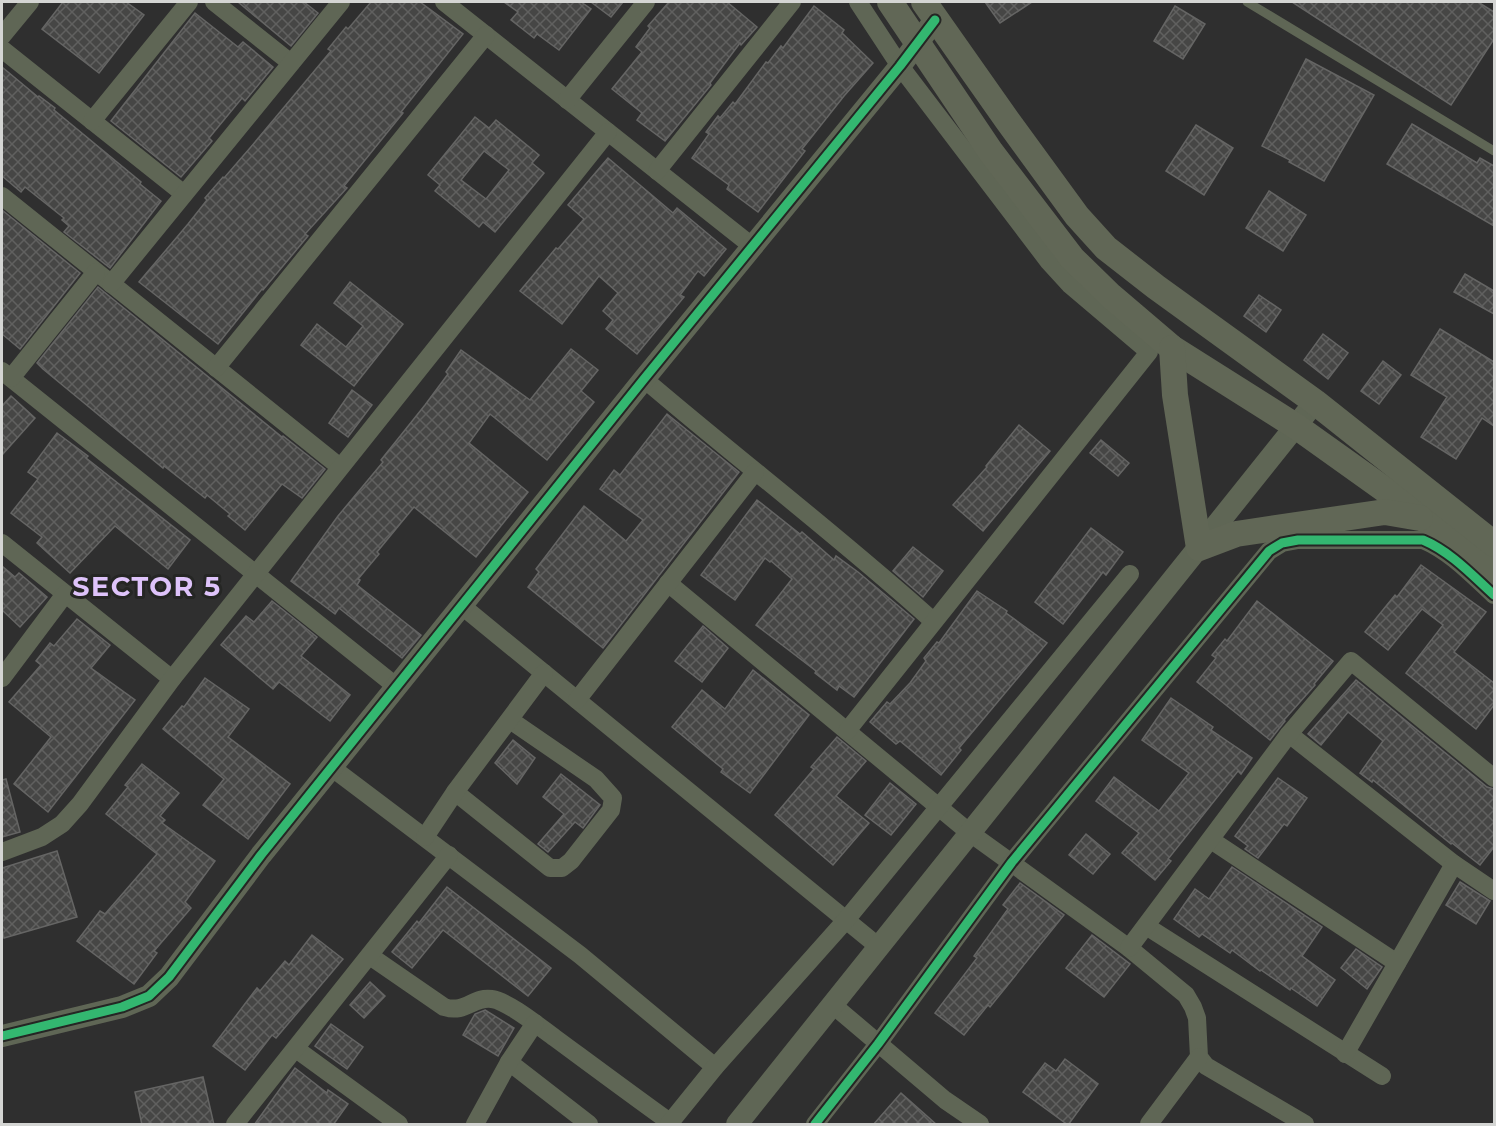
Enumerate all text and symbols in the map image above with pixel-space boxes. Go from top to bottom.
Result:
district label: SECTOR 5 [72,570,222,603]

